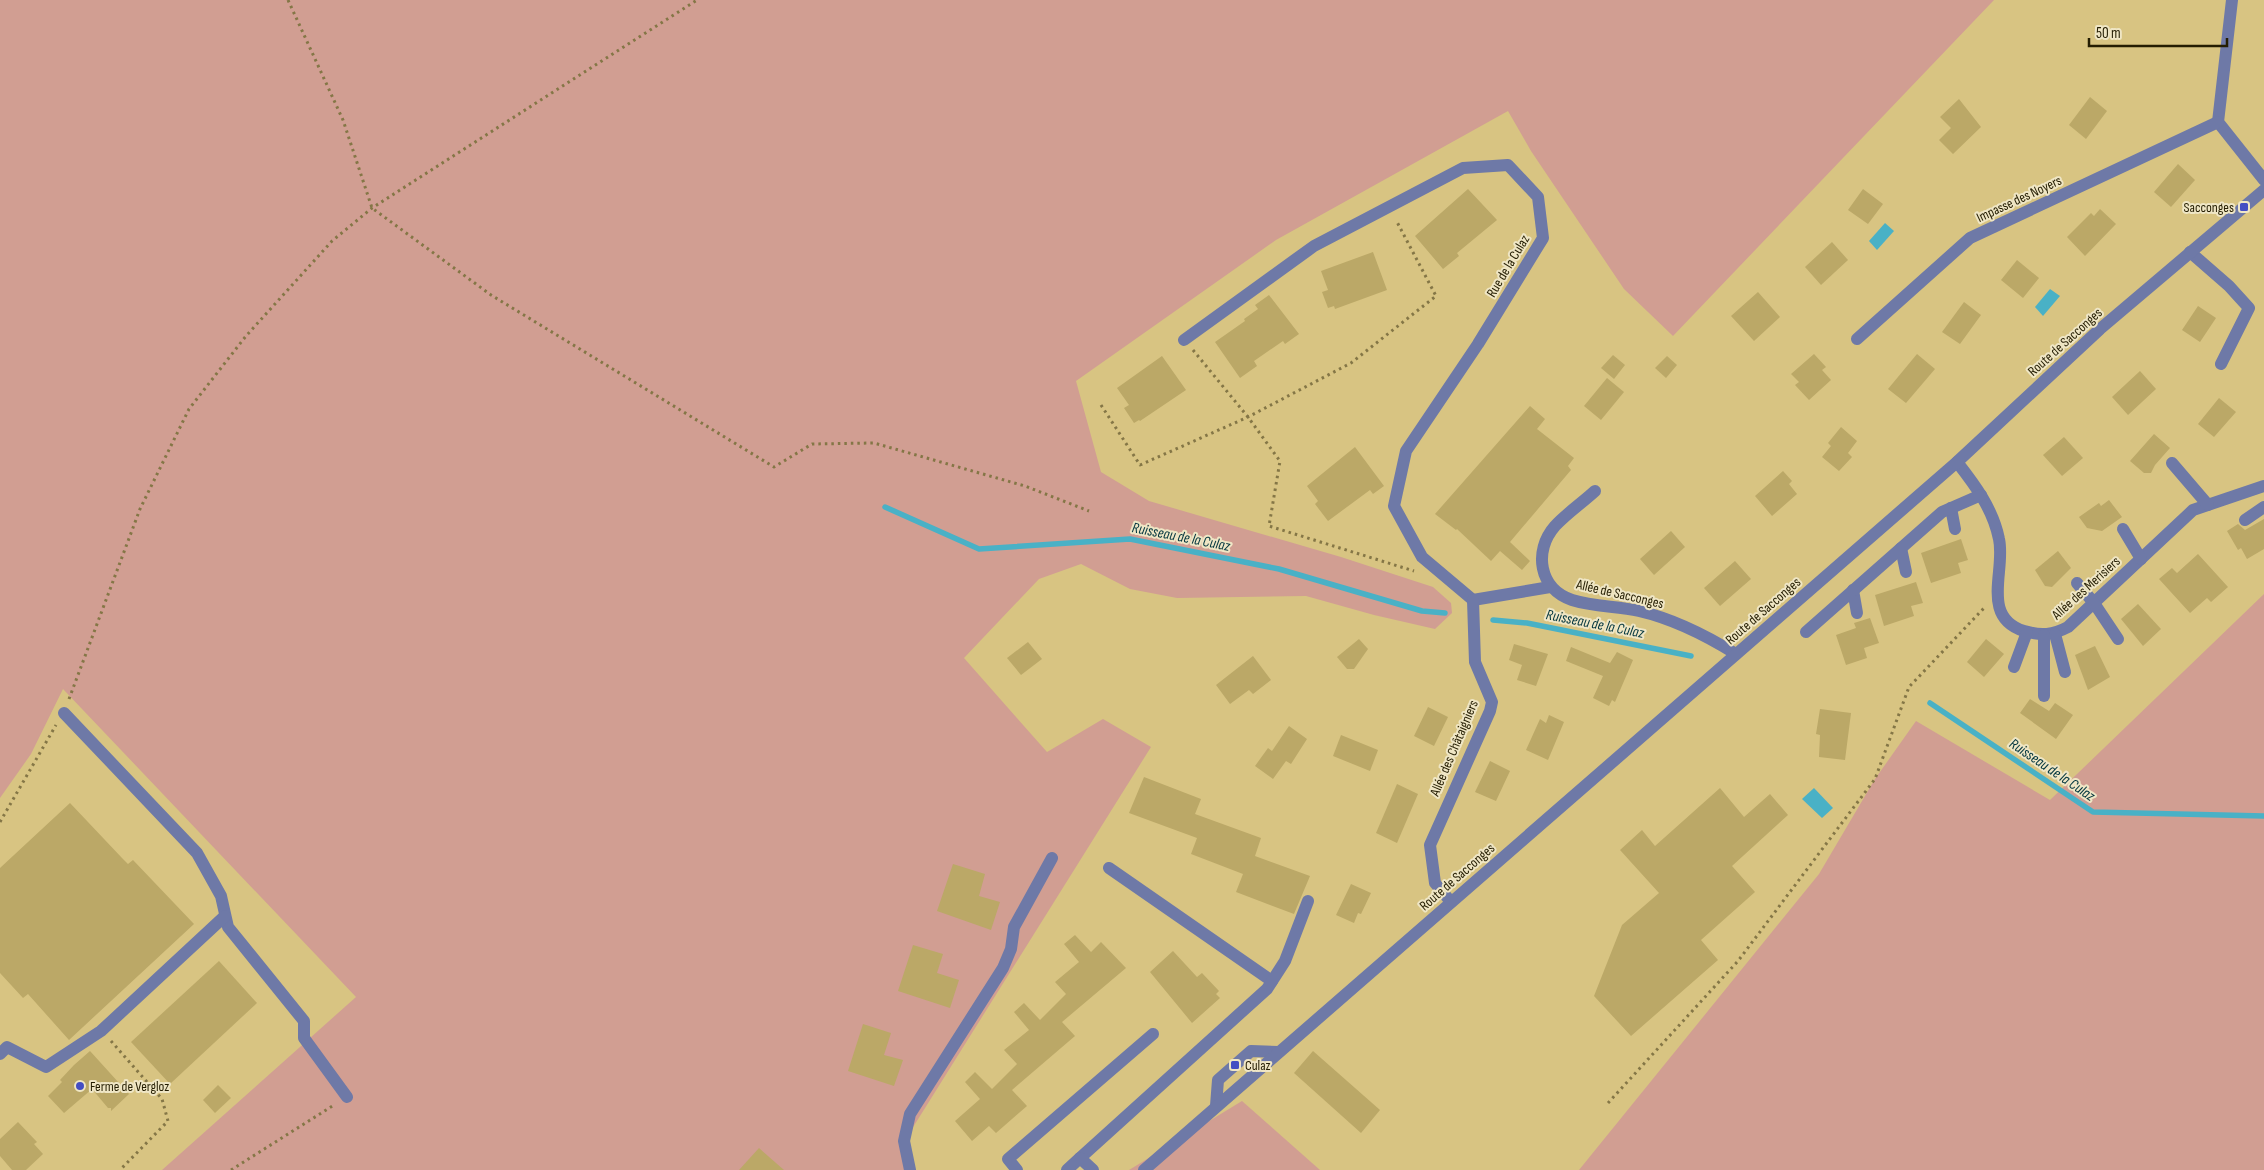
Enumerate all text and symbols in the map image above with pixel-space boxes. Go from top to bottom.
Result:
scale bar [2089,15,2226,47]
text: 50 m [2096,24,2121,43]
street label: Impasse des Noyers [1974,172,2064,226]
place label: Sacconges [2184,199,2234,216]
marker: Sacconges [2238,201,2250,213]
street label: Rue de la Culaz [1483,232,1533,300]
street label: Route de Sacconges [2024,304,2106,380]
water label: Ruisseau de la Culaz [1130,518,1232,556]
street label: Allée des Merisiers [2048,553,2124,624]
street label: Route de Sacconges [1722,574,1804,648]
street label: Allée de Sacconges [1574,575,1665,612]
water label: Ruisseau de la Culaz [1544,605,1646,643]
street label: Allée des Châtaigniers [1426,697,1482,799]
water label: Ruisseau de la Culaz [2005,734,2099,806]
street label: Route de Sacconges [1416,840,1498,914]
place label: Culaz [1245,1057,1271,1074]
marker: Culaz [1229,1059,1241,1071]
place label: Ferme de Vergloz [90,1078,169,1095]
marker: Ferme de Vergloz [74,1080,86,1092]

